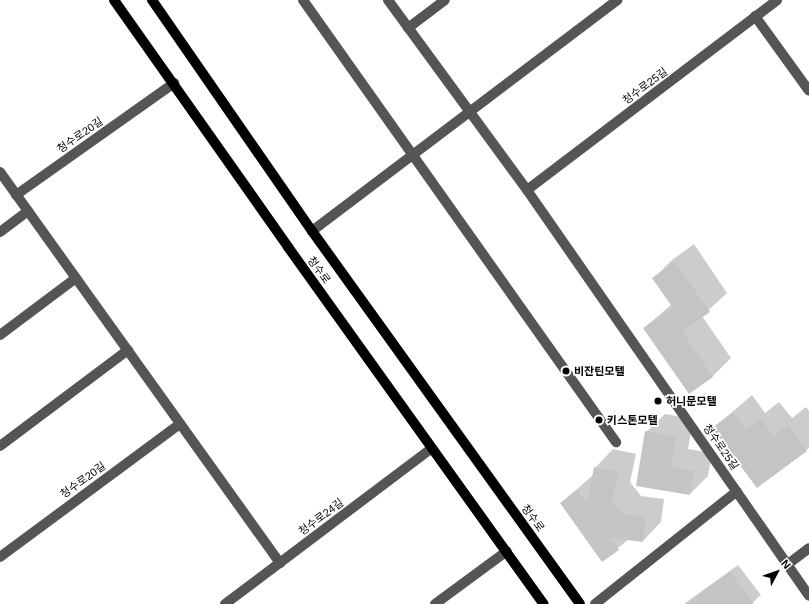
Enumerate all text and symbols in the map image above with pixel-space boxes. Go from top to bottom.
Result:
street label: 청수로25길 [620,65,670,107]
street label: 청수로20길 [55,114,105,156]
street label: 청수로 [305,254,333,286]
place label: 비잔틴모텔 [574,364,625,378]
marker: 비잔틴모텔 [561,366,571,376]
place label: 허니문모텔 [666,394,717,408]
marker: 허니문모텔 [653,396,663,406]
place label: 키스톤모텔 [607,413,658,427]
marker: 키스톤모텔 [594,415,604,425]
street label: 청수로25길 [700,422,742,472]
street label: 청수로20길 [58,459,108,501]
street label: 청수로24길 [296,496,346,538]
street label: 청수로 [519,502,547,534]
north arrow [757,552,797,592]
text: N [779,557,793,571]

